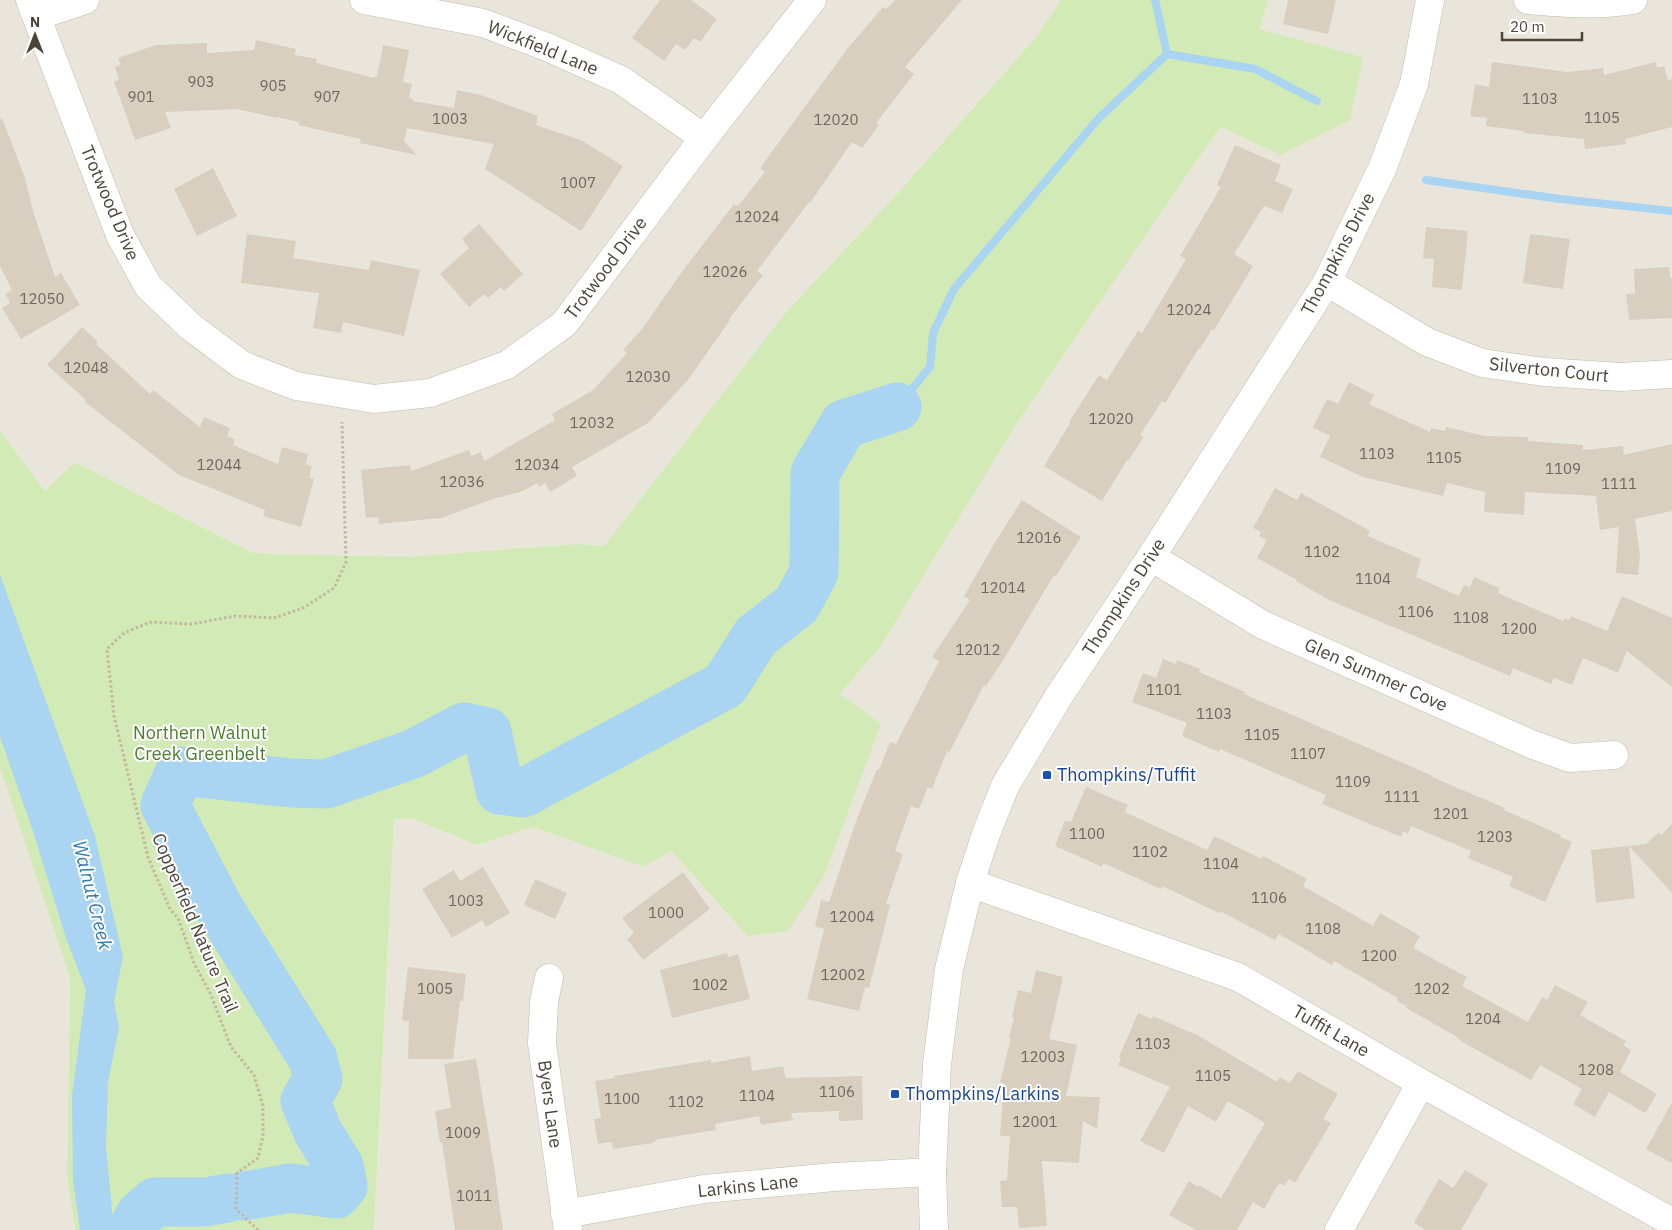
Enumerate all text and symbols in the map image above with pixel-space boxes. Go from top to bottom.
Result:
north arrow [10,10,60,60]
scale bar [1502,10,1582,42]
text: N [30,13,40,31]
street label: Wickfield Lane [484,15,602,80]
text: 20 m [1510,17,1545,36]
house number: 903 [187,72,215,91]
house number: 905 [259,76,287,95]
house number: 901 [127,87,155,106]
house number: 907 [313,87,341,106]
house number: 1103 [1522,89,1558,108]
house number: 1105 [1584,108,1620,127]
house number: 1003 [432,109,468,128]
house number: 12020 [813,110,859,129]
street label: Trotwood Drive [76,142,145,264]
house number: 1007 [560,173,596,192]
street label: Thompkins Drive [1296,188,1380,319]
house number: 12024 [734,207,780,226]
street label: Trotwood Drive [559,212,652,324]
house number: 12026 [702,262,748,281]
house number: 12050 [19,289,65,308]
house number: 12024 [1166,300,1212,319]
street label: Silverton Court [1488,352,1610,387]
house number: 12048 [63,358,109,377]
house number: 12030 [625,367,671,386]
house number: 12020 [1088,409,1134,428]
house number: 12032 [569,413,615,432]
house number: 1103 [1359,444,1395,463]
house number: 1105 [1426,448,1462,467]
house number: 12044 [196,455,242,474]
house number: 12034 [514,455,560,474]
house number: 1109 [1545,459,1581,478]
house number: 12036 [439,472,485,491]
house number: 1111 [1601,474,1637,493]
house number: 12016 [1016,528,1062,547]
street label: Thompkins Drive [1077,533,1170,660]
house number: 1102 [1304,542,1340,561]
house number: 1104 [1355,569,1391,588]
house number: 12014 [980,578,1026,597]
house number: 1106 [1398,602,1434,621]
house number: 1108 [1453,608,1489,627]
house number: 1200 [1501,619,1537,638]
street label: Glen Summer Cove [1301,633,1451,716]
house number: 12012 [955,640,1001,659]
house number: 1101 [1146,680,1182,699]
house number: 1103 [1196,704,1232,723]
park label: Northern Walnut Creek Greenbelt [133,721,267,765]
house number: 1105 [1244,725,1280,744]
house number: 1107 [1290,744,1326,763]
place label: Thompkins/Tuffit [1057,763,1196,786]
marker: Thompkins/Tuffit [1041,769,1053,781]
house number: 1109 [1335,772,1371,791]
house number: 1111 [1384,787,1420,806]
house number: 1201 [1433,804,1469,823]
house number: 1100 [1069,824,1105,843]
house number: 1203 [1477,827,1513,846]
street label: Copperfield Nature Trail [147,830,244,1016]
water label: Walnut Creek [68,838,118,953]
house number: 1102 [1132,842,1168,861]
house number: 1104 [1203,854,1239,873]
house number: 1106 [1251,888,1287,907]
house number: 1003 [448,891,484,910]
house number: 1000 [648,903,684,922]
house number: 12004 [829,907,875,926]
house number: 1108 [1305,919,1341,938]
house number: 1200 [1361,946,1397,965]
house number: 12002 [820,965,866,984]
house number: 1002 [692,975,728,994]
house number: 1005 [417,979,453,998]
house number: 1202 [1414,979,1450,998]
street label: Tuffit Lane [1289,999,1374,1062]
house number: 1204 [1465,1009,1501,1028]
house number: 1103 [1135,1034,1171,1053]
house number: 12003 [1020,1047,1066,1066]
street label: Byers Lane [533,1058,568,1150]
house number: 1208 [1578,1060,1614,1079]
house number: 1105 [1195,1066,1231,1085]
house number: 1106 [819,1082,855,1101]
place label: Thompkins/Larkins [905,1082,1060,1105]
house number: 1104 [739,1086,775,1105]
marker: Thompkins/Larkins [889,1088,901,1100]
house number: 1100 [604,1089,640,1108]
house number: 1102 [668,1092,704,1111]
house number: 12001 [1012,1112,1058,1131]
house number: 1009 [445,1123,481,1142]
street label: Larkins Lane [696,1169,800,1202]
house number: 1011 [456,1186,492,1205]

